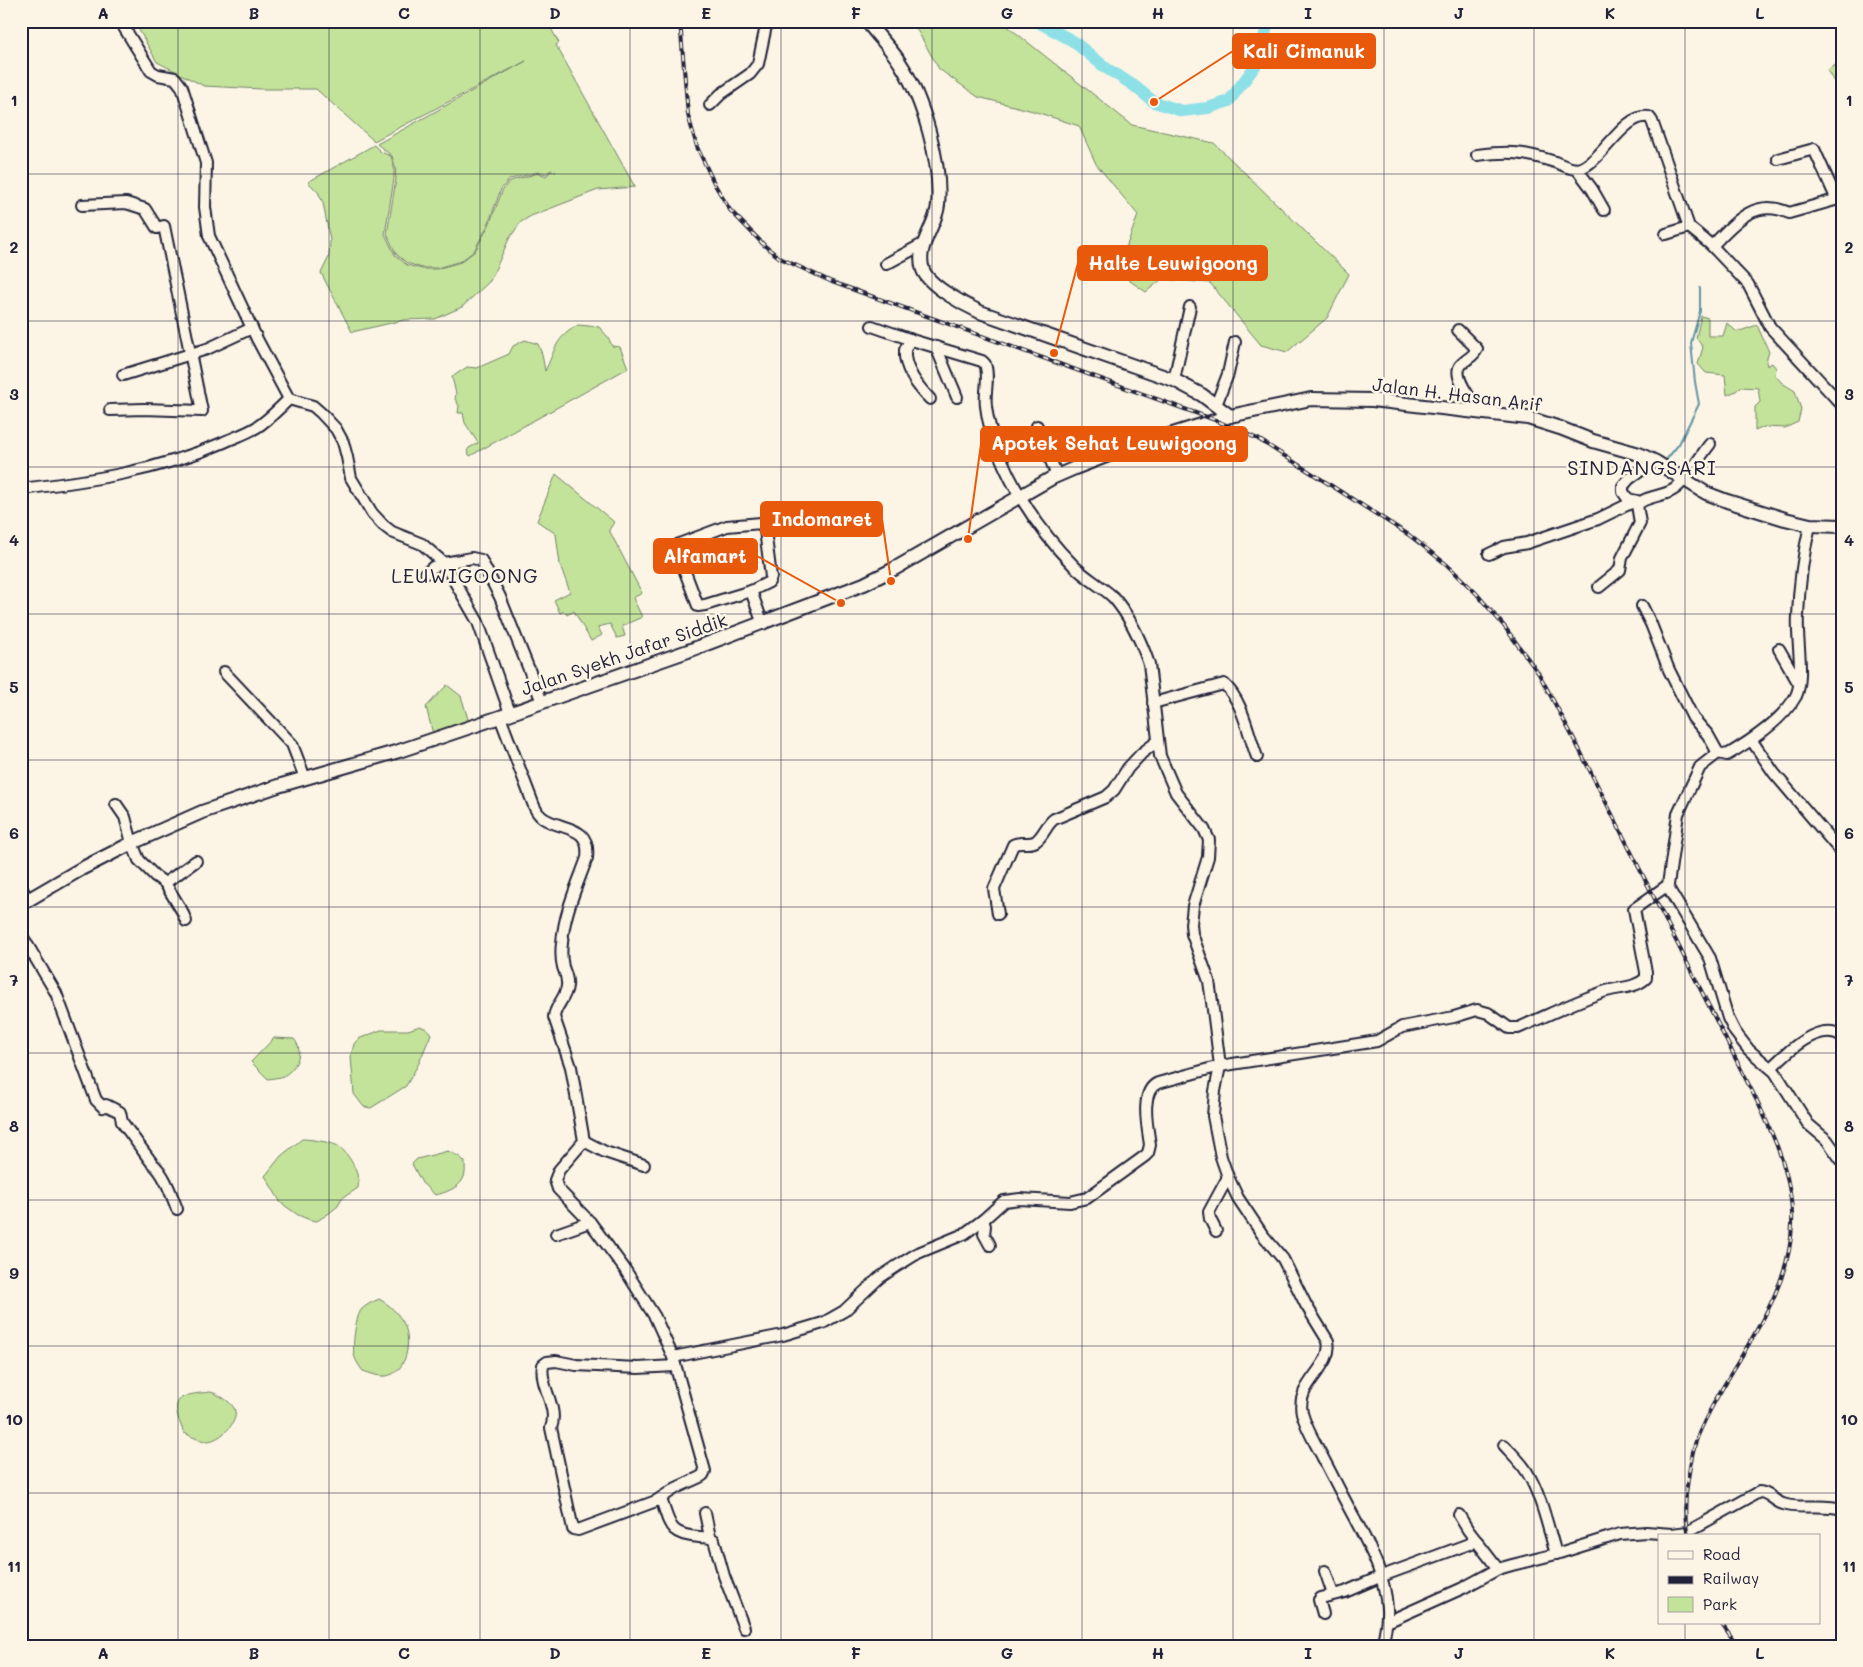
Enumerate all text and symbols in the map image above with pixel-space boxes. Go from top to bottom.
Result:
text: A [97,2,109,23]
text: B [249,2,259,23]
text: C [398,2,410,23]
text: D [549,2,561,23]
text: E [701,2,711,23]
text: F [851,2,861,23]
text: G [1001,2,1013,23]
text: H [1152,2,1164,23]
text: I [1304,2,1312,23]
text: J [1454,2,1464,23]
text: K [1605,2,1615,23]
text: L [1755,2,1765,23]
callout: Kali Cimanuk [1233,34,1375,68]
text: Kali Cimanuk [1243,38,1365,63]
text: 1 [10,89,18,110]
text: 1 [1845,89,1853,110]
text: 2 [10,236,19,257]
text: 2 [1845,236,1854,257]
callout: Halte Leuwigoong [1078,246,1267,280]
text: Halte Leuwigoong [1088,250,1258,275]
street label: Jalan H. Hasan Arif [1371,372,1544,416]
text: 3 [9,383,19,404]
text: 3 [1844,383,1854,404]
callout: Apotek Sehat Leuwigoong [981,427,1247,461]
text: Apotek Sehat Leuwigoong [991,430,1237,455]
district label: SINDANGSARI [1567,454,1717,480]
callout: Indomaret [761,502,882,536]
text: Indomaret [772,506,872,531]
text: 4 [9,529,19,550]
text: 4 [1844,529,1854,550]
callout: Alfamart [654,539,757,573]
text: Alfamart [663,543,747,568]
district label: LEUWIGOONG [391,562,539,588]
street label: Jalan Syekh Jafar Siddik [518,607,730,701]
text: 5 [9,676,19,697]
text: 5 [1844,676,1854,697]
text: 6 [9,822,19,843]
text: 6 [1844,822,1854,843]
text: 7 [10,969,19,990]
text: 7 [1845,969,1854,990]
text: 8 [9,1115,19,1136]
text: 8 [1844,1115,1854,1136]
text: 9 [9,1262,19,1283]
text: 9 [1844,1262,1854,1283]
text: 10 [5,1408,23,1429]
text: 10 [1840,1408,1858,1429]
legend [1658,1534,1820,1624]
text: Road [1703,1544,1740,1564]
text: 11 [7,1555,21,1576]
text: 11 [1842,1555,1856,1576]
text: Railway [1703,1568,1759,1588]
text: Park [1703,1594,1737,1614]
text: A [97,1642,109,1663]
text: B [249,1642,259,1663]
text: C [398,1642,410,1663]
text: D [549,1642,561,1663]
text: E [701,1642,711,1663]
text: F [851,1642,861,1663]
text: G [1001,1642,1013,1663]
text: H [1152,1642,1164,1663]
text: I [1304,1642,1312,1663]
text: J [1454,1642,1464,1663]
text: K [1605,1642,1615,1663]
text: L [1755,1642,1765,1663]

